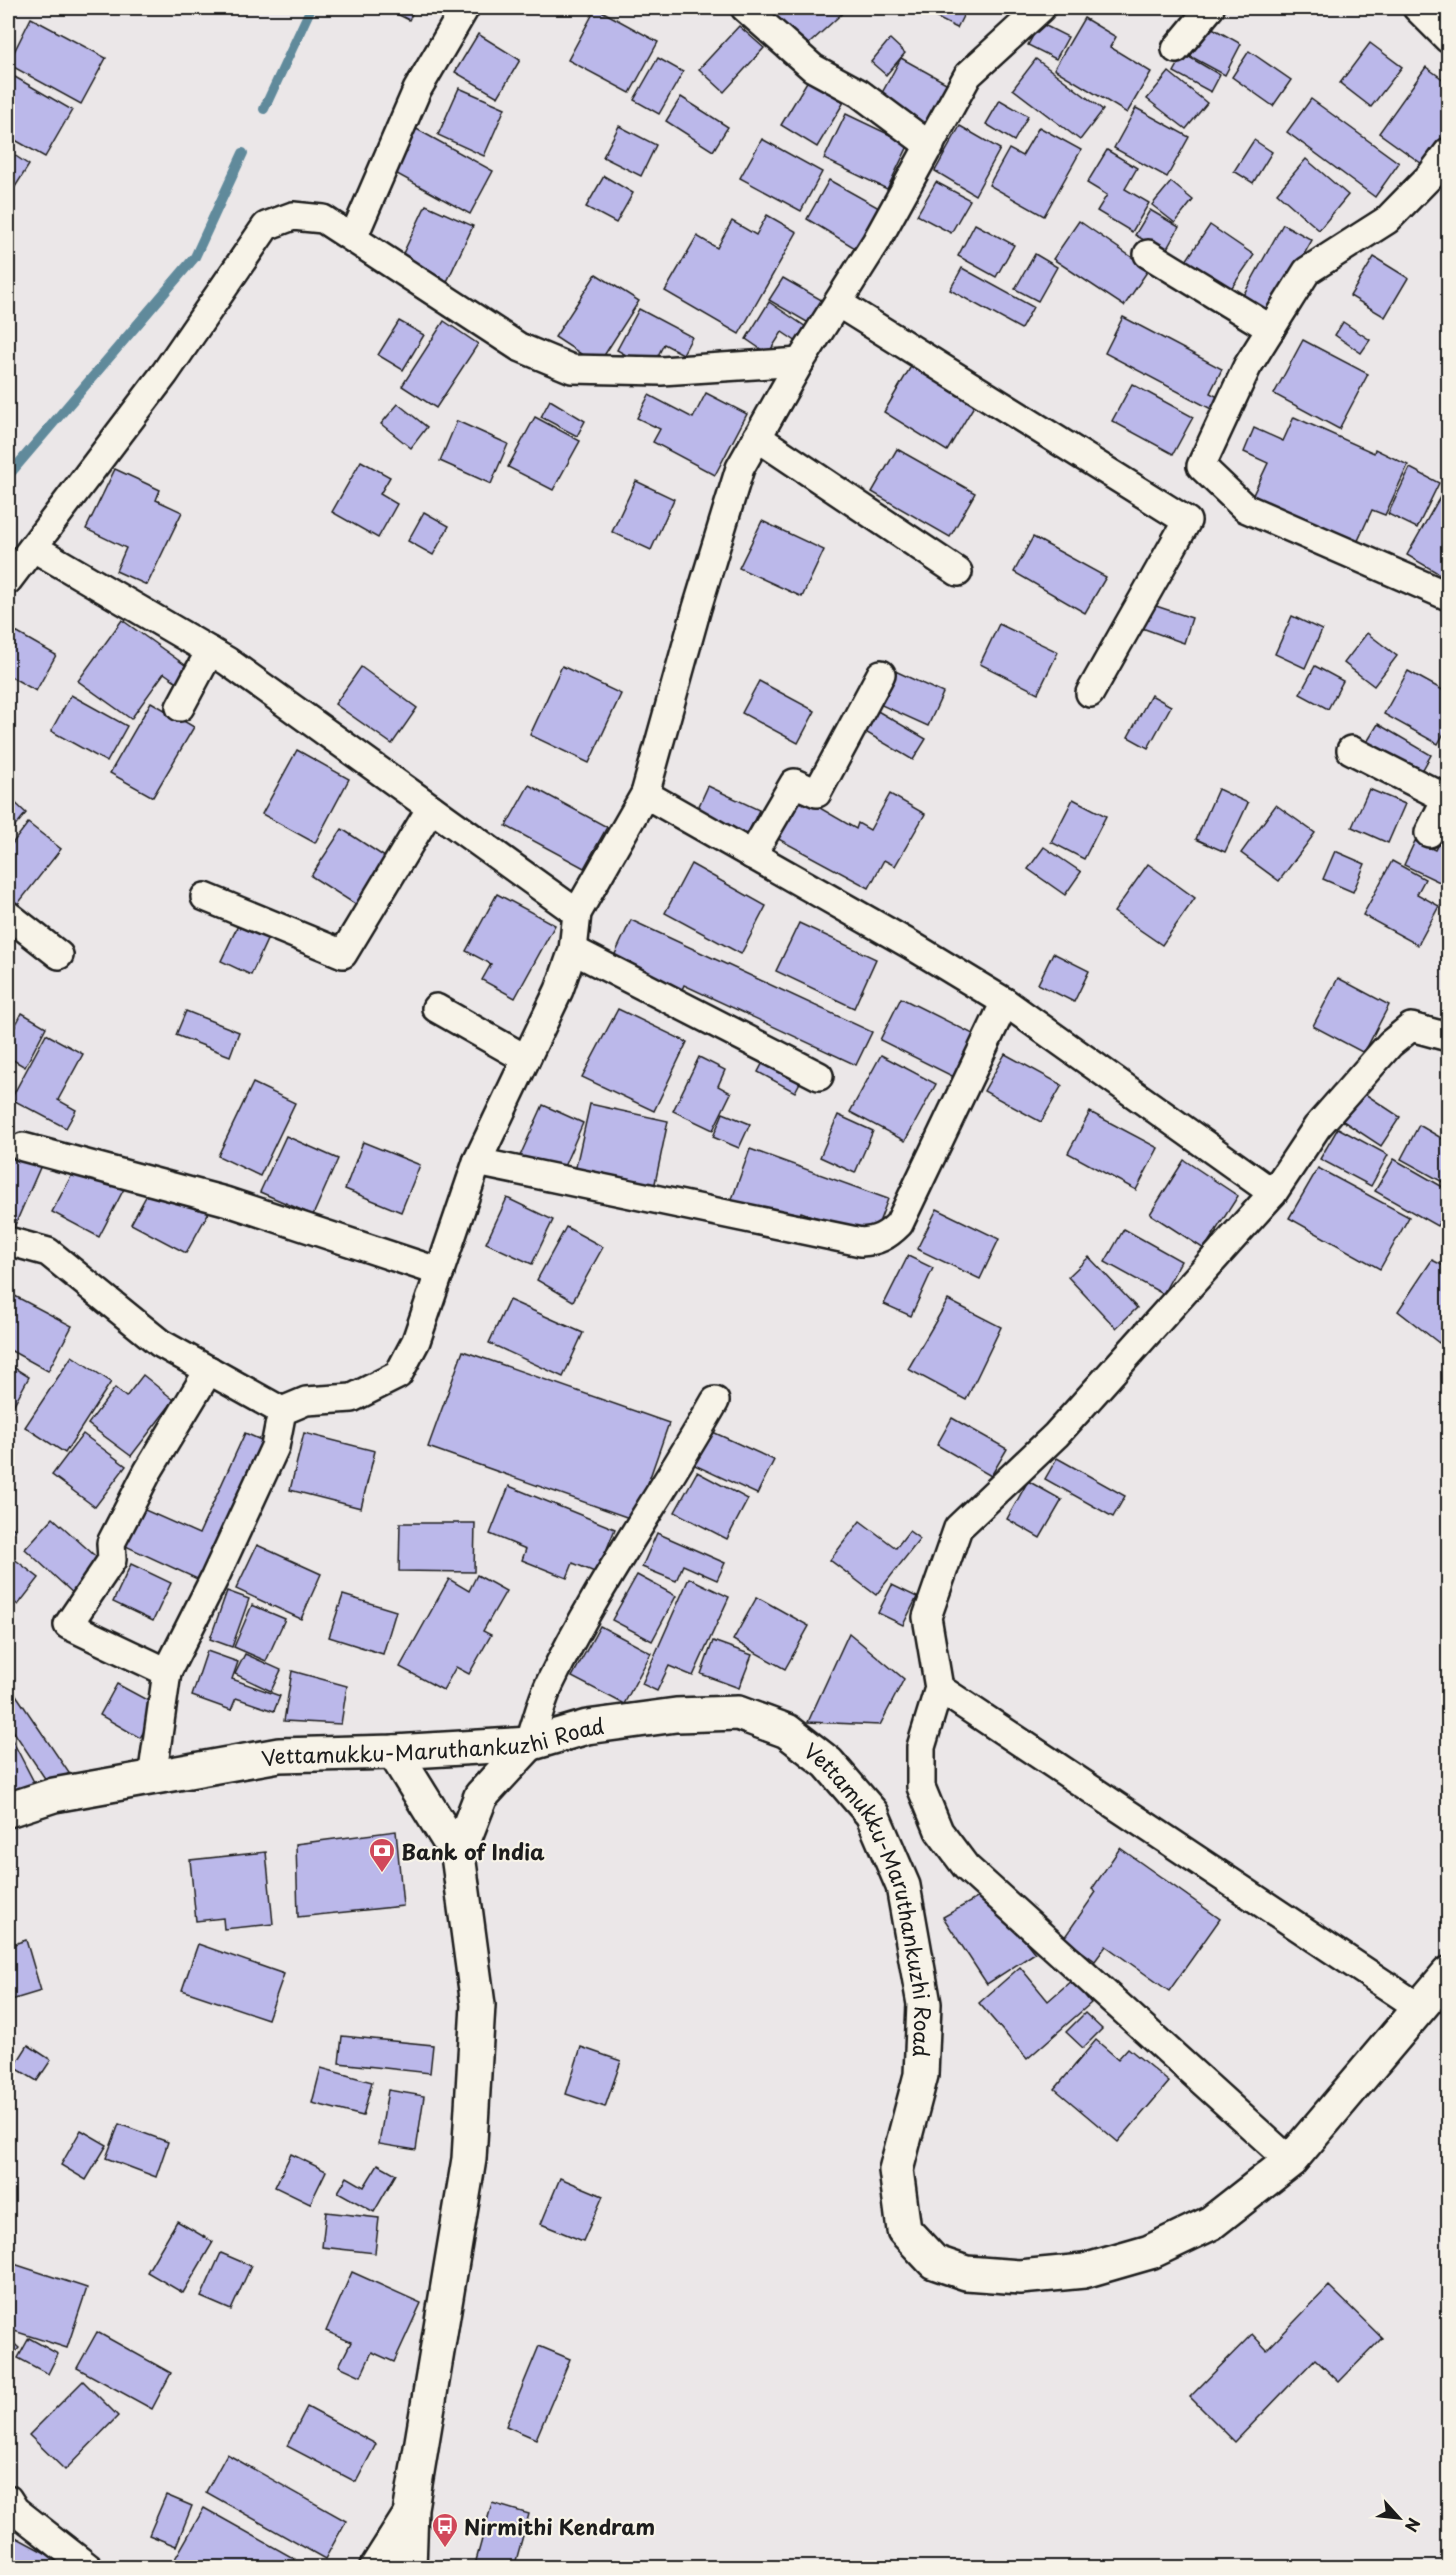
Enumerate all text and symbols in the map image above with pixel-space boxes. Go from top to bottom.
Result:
street label: Vettamukku-Maruthankuzhi Road [259,1709,606,1774]
street label: Vettamukku-Maruthankuzhi Road [797,1734,940,2058]
place label: Bank of India [401,1835,545,1867]
bank icon: Bank of India [367,1836,397,1874]
north arrow [1369,2488,1429,2548]
place label: Nirmithi Kendram [464,2510,655,2542]
bus stop icon: Nirmithi Kendram [430,2511,460,2549]
text: N [1400,2514,1427,2536]

